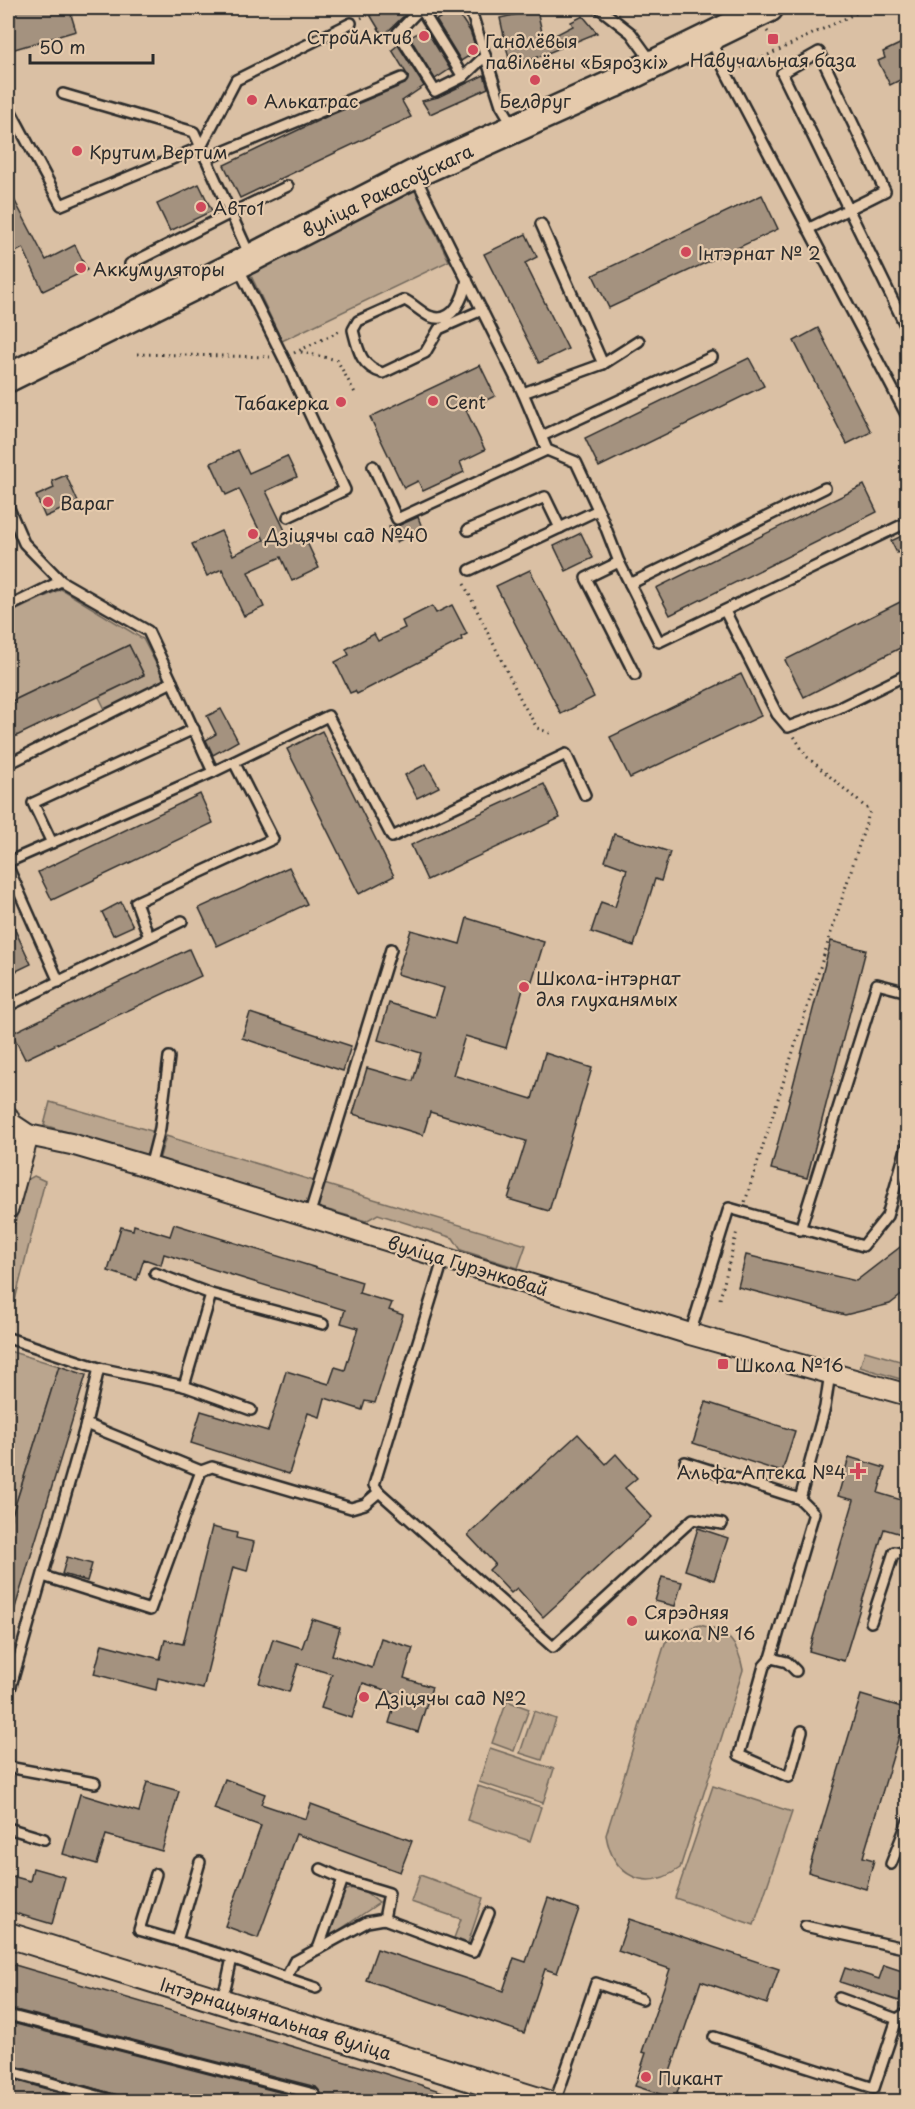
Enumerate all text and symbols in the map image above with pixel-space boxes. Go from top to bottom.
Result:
place label: СтройАктив [307,23,412,50]
scale bar [30,27,153,65]
place label: Гандлёвыя павільёны «Бярозкі» [485,27,668,75]
marker: СтройАктив [417,29,431,43]
marker: Навучальная база [766,32,780,46]
text: 50 m [39,33,86,60]
marker: Гандлёвыя павільёны «Бярозкі» [466,43,480,57]
place label: Навучальная база [690,46,857,73]
marker: Белдруг [528,73,542,87]
place label: Алькатрас [264,87,358,114]
place label: Белдруг [499,87,572,114]
marker: Алькатрас [245,93,259,107]
street label: вуліца Ракасоўскага [297,136,478,243]
place label: Крутим Вертим [89,138,228,165]
marker: Крутим Вертим [70,144,84,158]
place label: Авто1 [213,194,264,221]
marker: Авто1 [194,200,208,214]
place label: Інтэрнат № 2 [698,239,821,266]
marker: Інтэрнат № 2 [679,245,693,259]
place label: Аккумуляторы [93,255,225,282]
marker: Аккумуляторы [74,261,88,275]
place label: Cent [445,388,486,415]
place label: Табакерка [234,389,330,416]
marker: Cent [426,394,440,408]
marker: Табакерка [334,395,348,409]
place label: Вараг [60,489,115,516]
marker: Вараг [41,495,55,509]
place label: Дзіцячы сад №40 [264,521,428,548]
marker: Дзіцячы сад №40 [246,527,260,541]
place label: Школа-інтэрнат для глуханямых [536,964,681,1012]
marker: Школа-інтэрнат для глуханямых [517,980,531,994]
street label: вуліца Гурэнковай [385,1228,551,1302]
place label: Школа №16 [735,1351,844,1378]
marker: Школа №16 [716,1357,730,1371]
place label: Альфа Аптека №4 [677,1458,846,1485]
marker: Альфа Аптека №4 [851,1464,865,1478]
place label: Сярэдняя школа № 16 [644,1598,755,1646]
marker: Сярэдняя школа № 16 [625,1614,639,1628]
place label: Дзіцячы сад №2 [375,1684,527,1711]
marker: Дзіцячы сад №2 [357,1690,371,1704]
street label: Інтэрнацыянальная вуліца [157,1970,395,2066]
place label: Пикант [658,2064,723,2091]
marker: Пикант [639,2070,653,2084]

